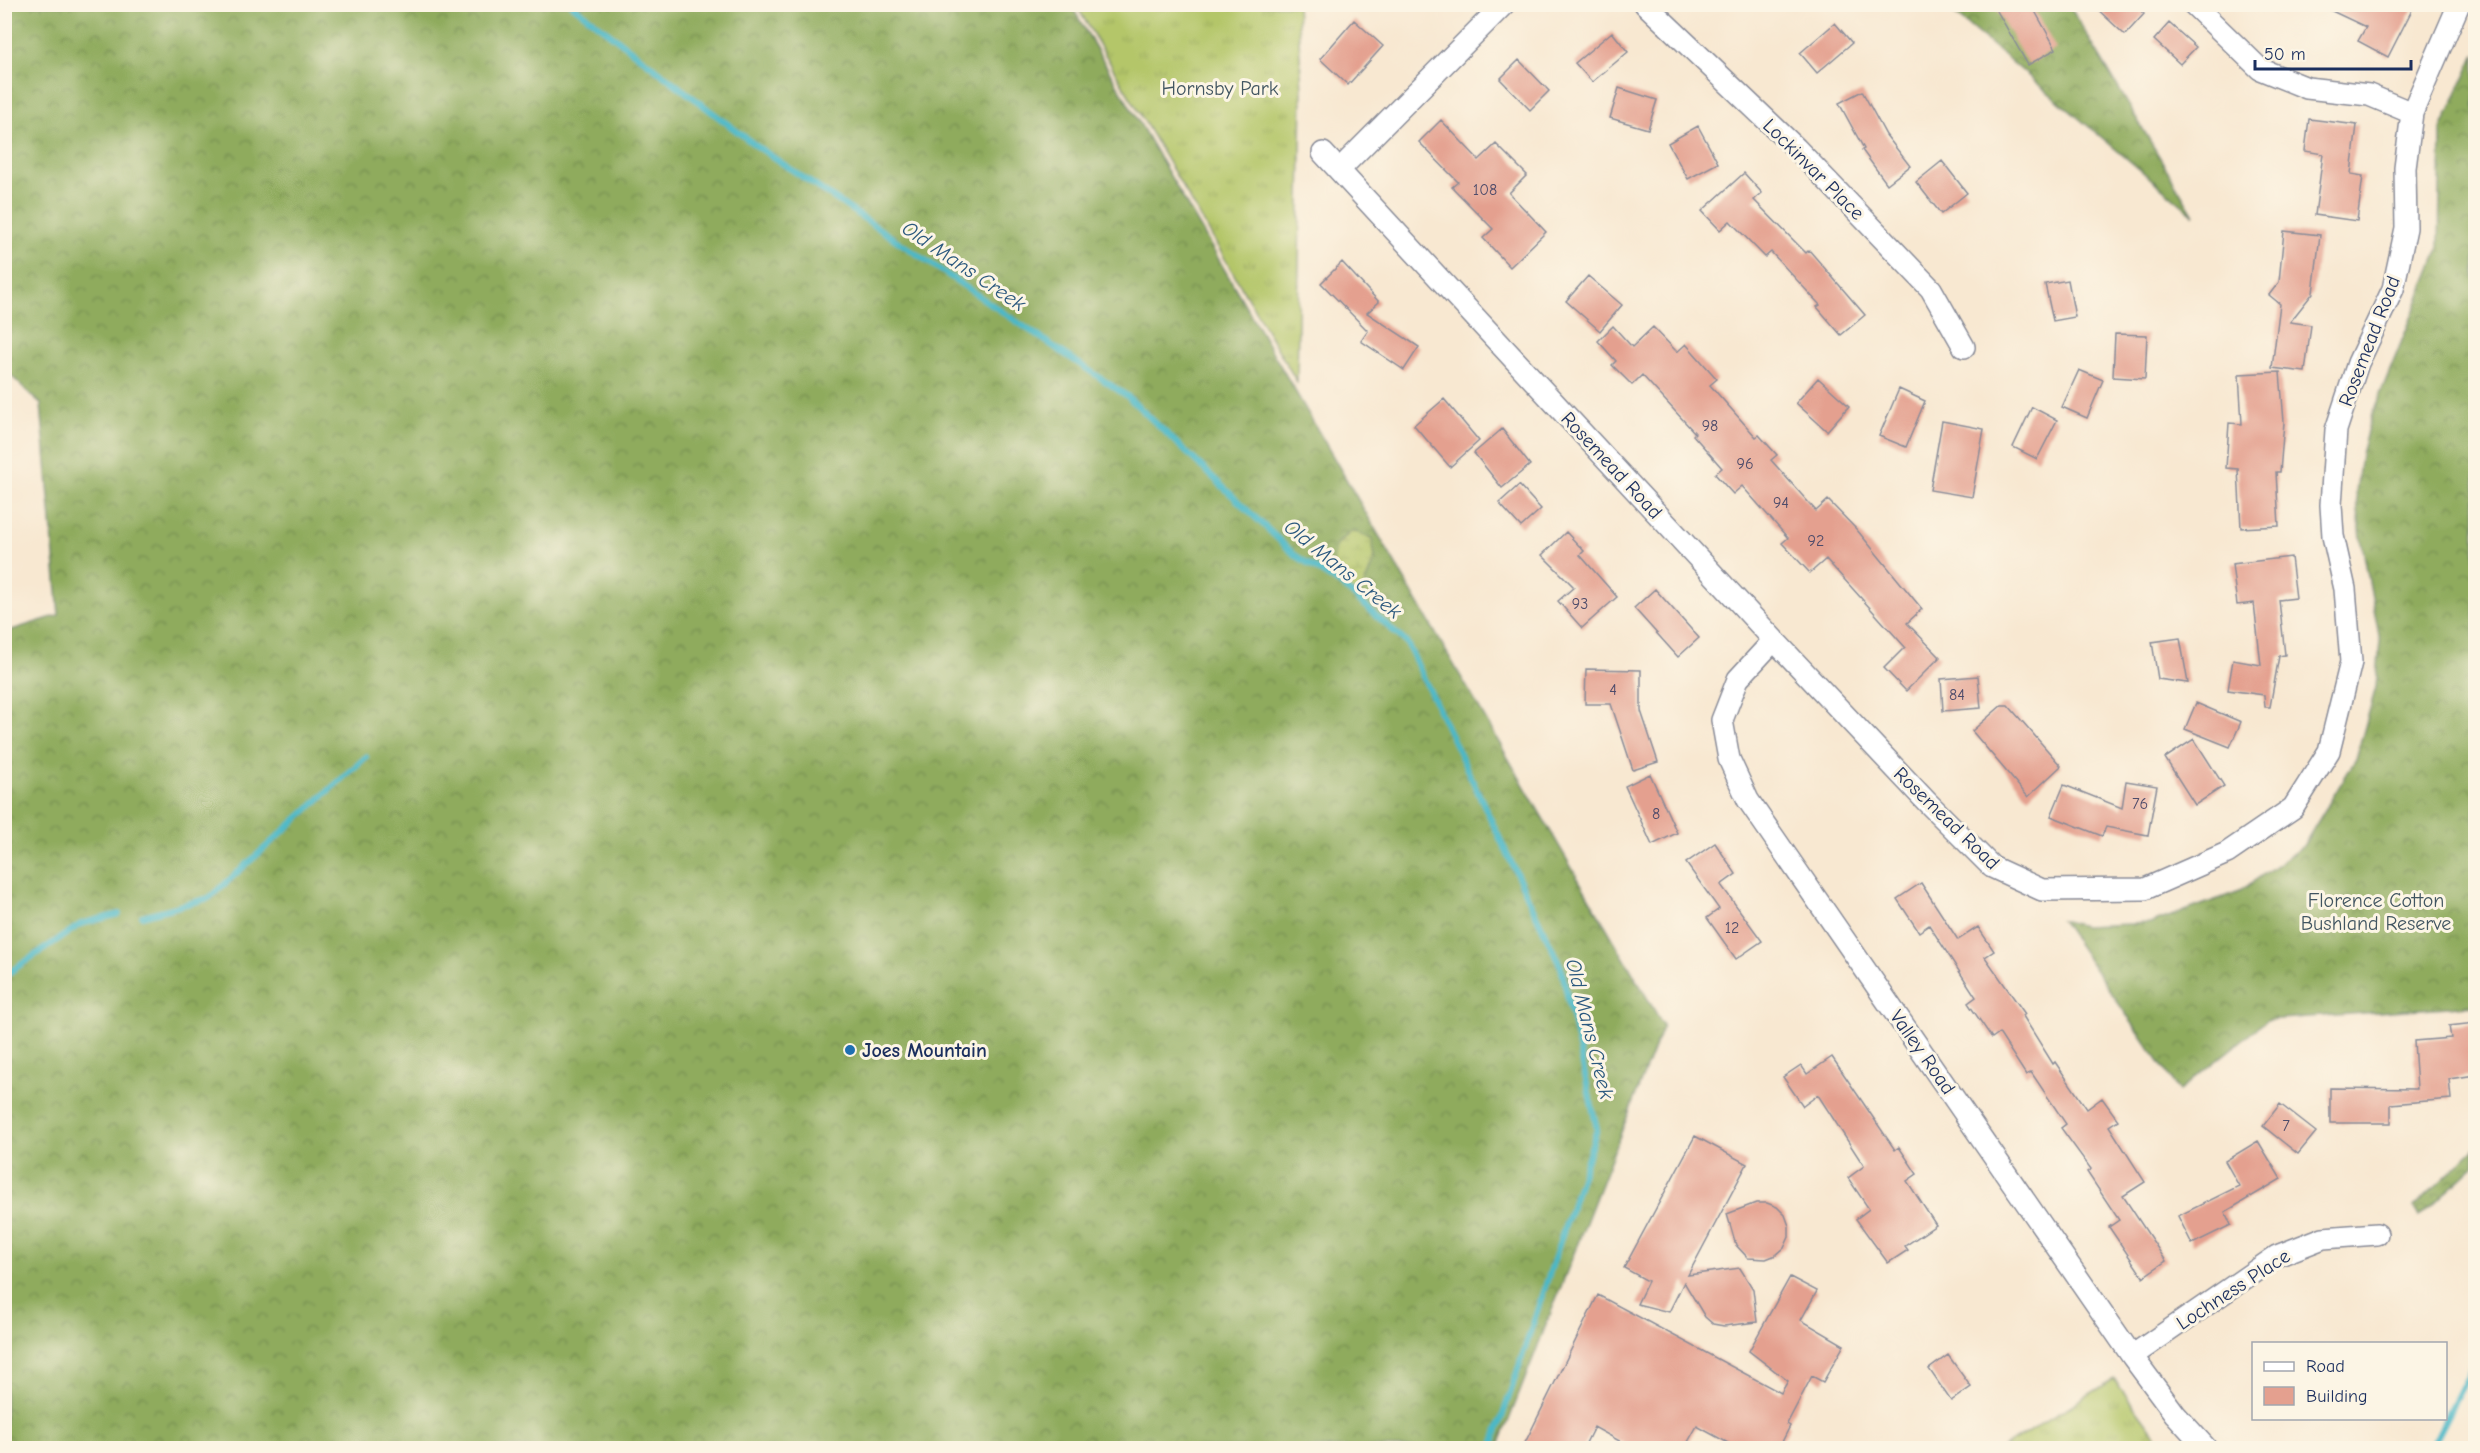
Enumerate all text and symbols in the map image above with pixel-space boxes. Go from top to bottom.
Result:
scale bar [2255,33,2411,71]
text: 50 m [2264,44,2306,65]
park label: Hornsby Park [1162,77,1279,100]
street label: Lockinvar Place [1758,114,1869,225]
house number: 108 [1473,181,1497,199]
water label: Old Mans Creek [898,216,1031,317]
street label: Rosemead Road [2334,273,2405,410]
street label: Rosemead Road [1556,407,1667,524]
house number: 98 [1702,417,1718,435]
house number: 96 [1736,455,1754,473]
house number: 94 [1773,494,1789,512]
water label: Old Mans Creek [1280,514,1407,624]
house number: 92 [1808,532,1824,550]
house number: 93 [1572,595,1588,613]
house number: 4 [1609,681,1617,699]
house number: 84 [1949,686,1965,704]
street label: Rosemead Road [1889,762,2004,874]
house number: 76 [2132,795,2148,813]
house number: 8 [1652,805,1660,823]
park label: Florence Cotton Bushland Reserve [2301,889,2451,935]
house number: 12 [1725,919,1739,937]
water label: Old Mans Creek [1561,956,1619,1102]
street label: Valley Road [1885,1006,1960,1099]
place label: Joes Mountain [862,1039,987,1062]
marker: Joes Mountain [843,1043,857,1057]
house number: 7 [2282,1117,2290,1135]
street label: Lochness Place [2172,1244,2294,1335]
legend [2252,1342,2447,1420]
text: Road [2306,1356,2345,1377]
text: Building [2306,1386,2368,1407]

